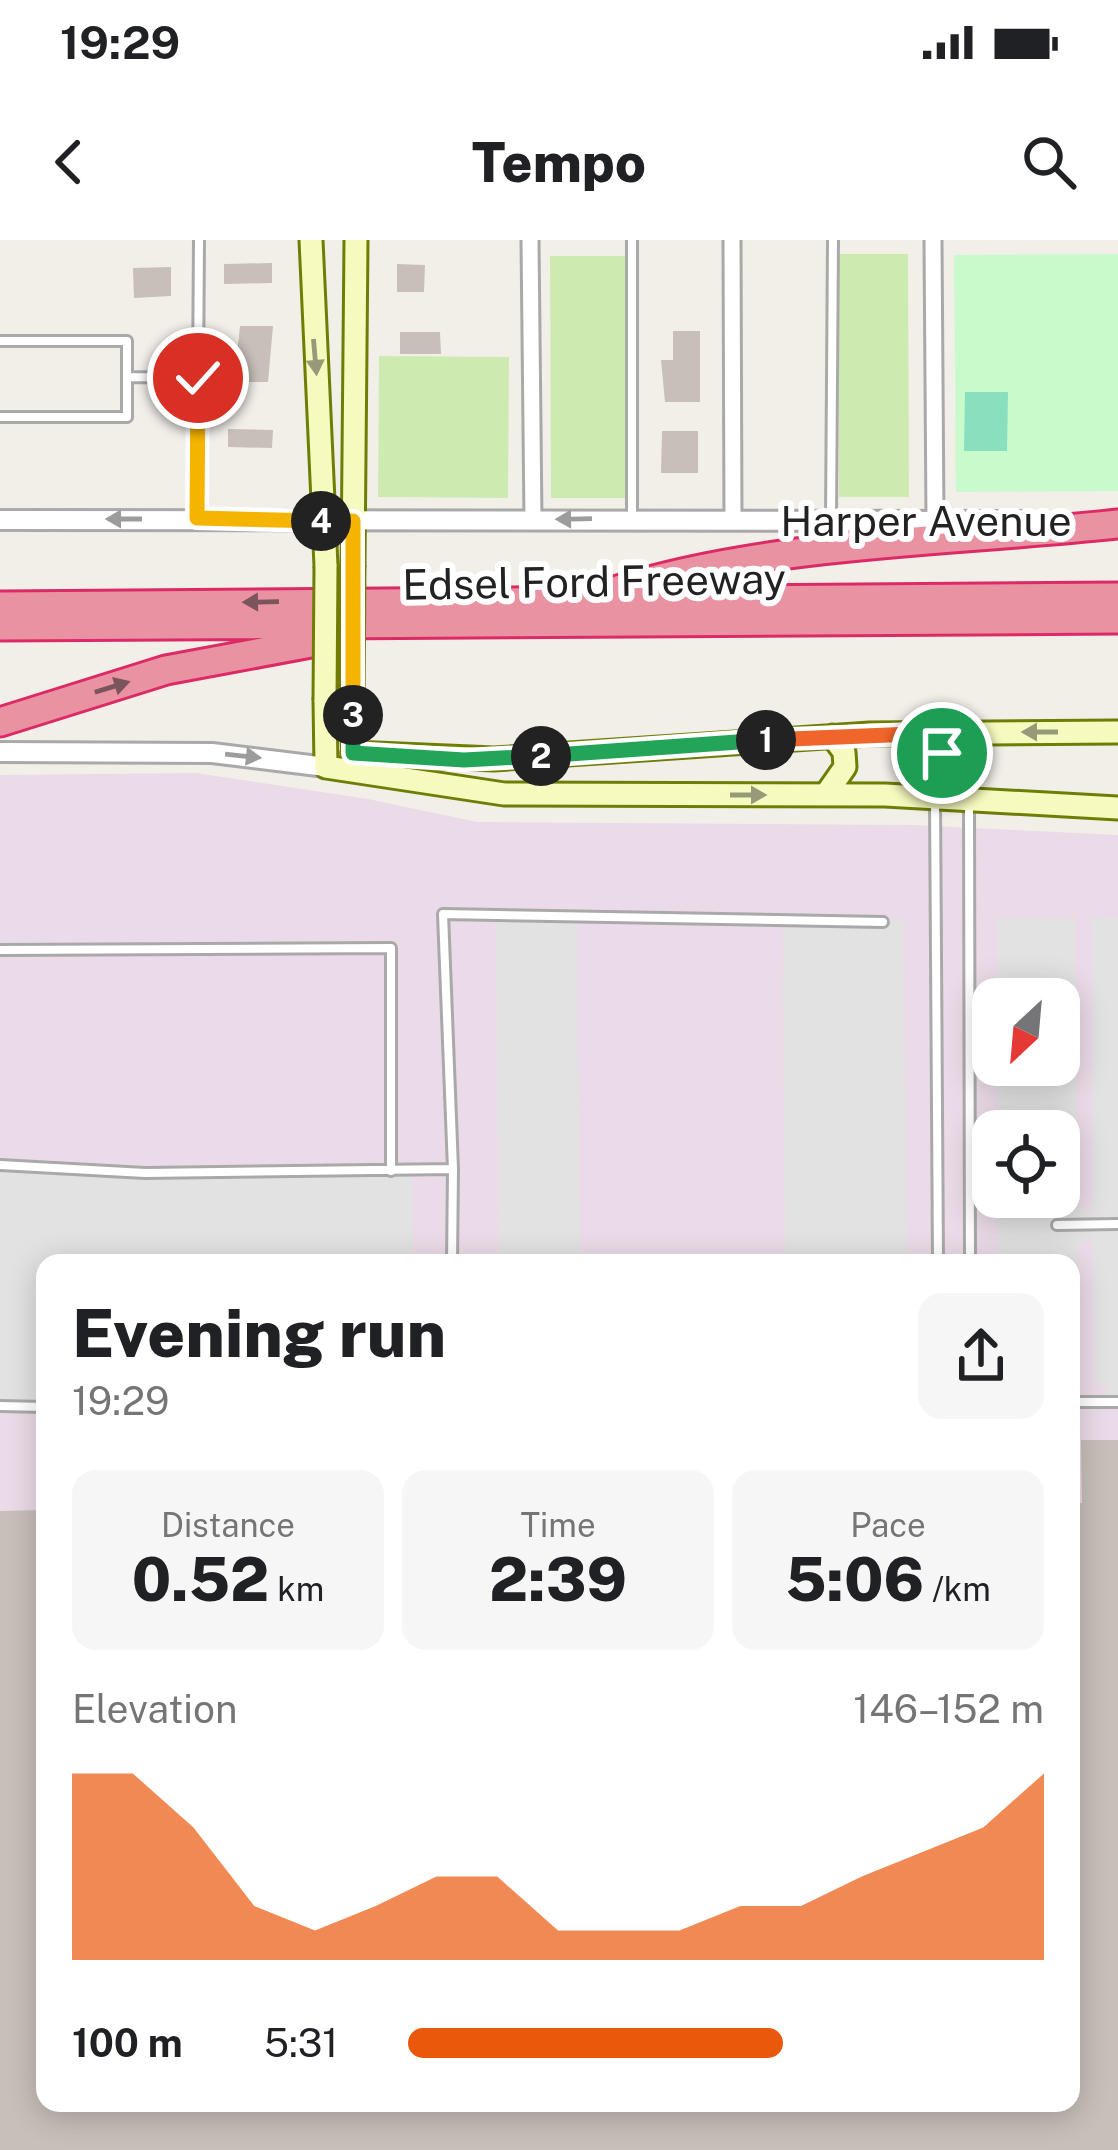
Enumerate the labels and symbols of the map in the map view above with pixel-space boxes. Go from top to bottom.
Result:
pin [147,327,249,429]
one-way arrow [306,339,325,376]
pin: 4 [291,491,351,551]
street label: Harper Avenue [780,496,1072,545]
one-way arrow [104,509,142,529]
one-way arrow [554,510,592,529]
street label: Edsel Ford Freeway [402,553,786,609]
one-way arrow [241,592,279,611]
one-way arrow [94,677,131,695]
pin: 3 [323,685,383,745]
pin [891,702,993,804]
pin: 1 [736,710,796,770]
one-way arrow [1020,722,1058,742]
pin: 2 [511,726,571,786]
one-way arrow [225,747,262,766]
one-way arrow [730,785,768,805]
north arrow [972,978,1080,1086]

